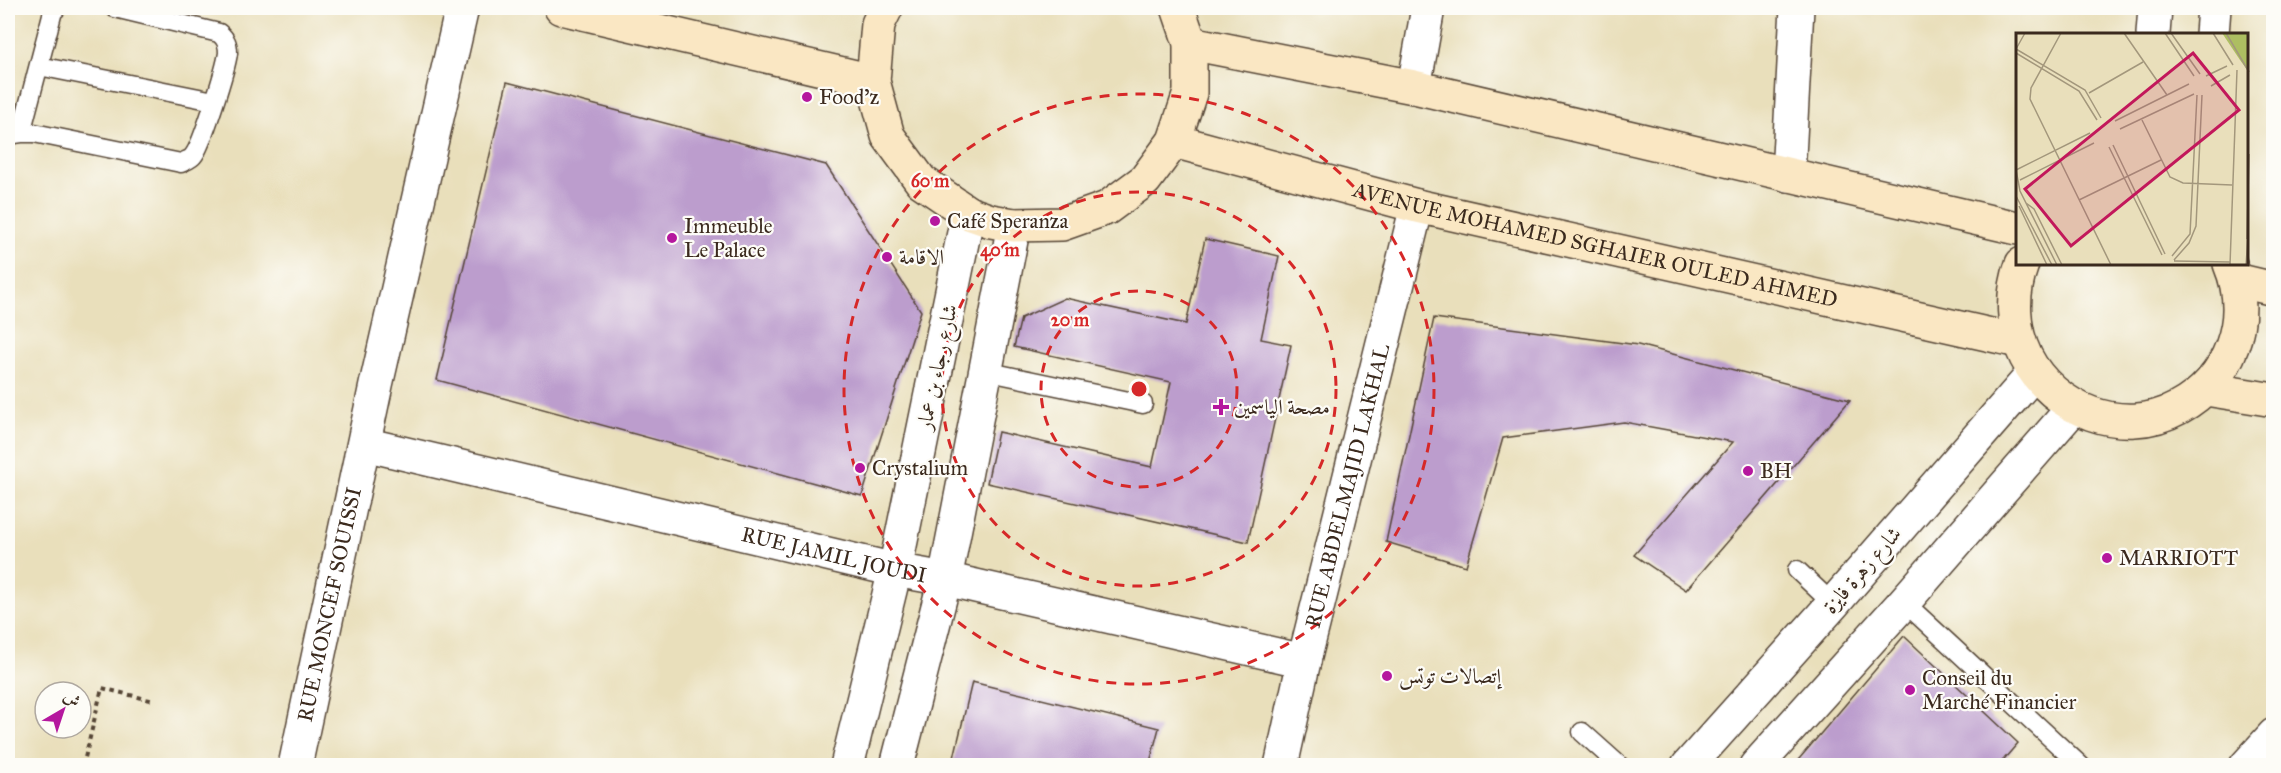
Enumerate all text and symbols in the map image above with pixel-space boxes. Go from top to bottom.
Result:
inset map [2016,33,2248,266]
place label: Food'z [819,84,880,110]
marker: Food'z [800,90,814,104]
text: 60 m [911,170,950,192]
street label: AVENUE MOHAMED SGHAIER OULED AHMED [1349,176,1840,313]
place label: Café Speranza [947,208,1068,234]
place label: Immeuble Le Palace [684,213,773,263]
marker: Café Speranza [928,214,942,228]
marker: Immeuble Le Palace [665,231,679,245]
text: 40 m [980,239,1021,262]
place label: الاقامة [899,244,944,270]
marker: الاقامة [880,250,894,264]
street label: شارع رجاء بن عمار [911,302,968,435]
text: 20 m [1051,309,1090,331]
street label: RUE ABDELMAJID LAKHAL [1300,341,1395,631]
centre of rings [1129,379,1149,399]
place label: مصحة الياسمين [1234,394,1330,420]
marker: مصحة الياسمين [1212,398,1230,416]
place label: Crystalium [872,455,969,481]
place label: BH [1760,458,1792,484]
marker: Crystalium [853,461,867,475]
marker: BH [1741,464,1755,478]
street label: RUE MONCEF SOUISSI [292,485,367,724]
street label: RUE JAMIL JOUDI [739,521,929,588]
street label: شارع زهرة فايزة [1817,521,1911,622]
place label: MARRIOTT [2119,545,2238,571]
marker: MARRIOTT [2100,551,2114,565]
place label: إتصالات توتس [1399,663,1502,690]
place label: Conseil du Marché Financier [1922,665,2076,715]
marker: إتصالات توتس [1380,669,1394,683]
north arrow [33,680,93,740]
marker: Conseil du Marché Financier [1903,683,1917,697]
text: ش [60,686,84,711]

